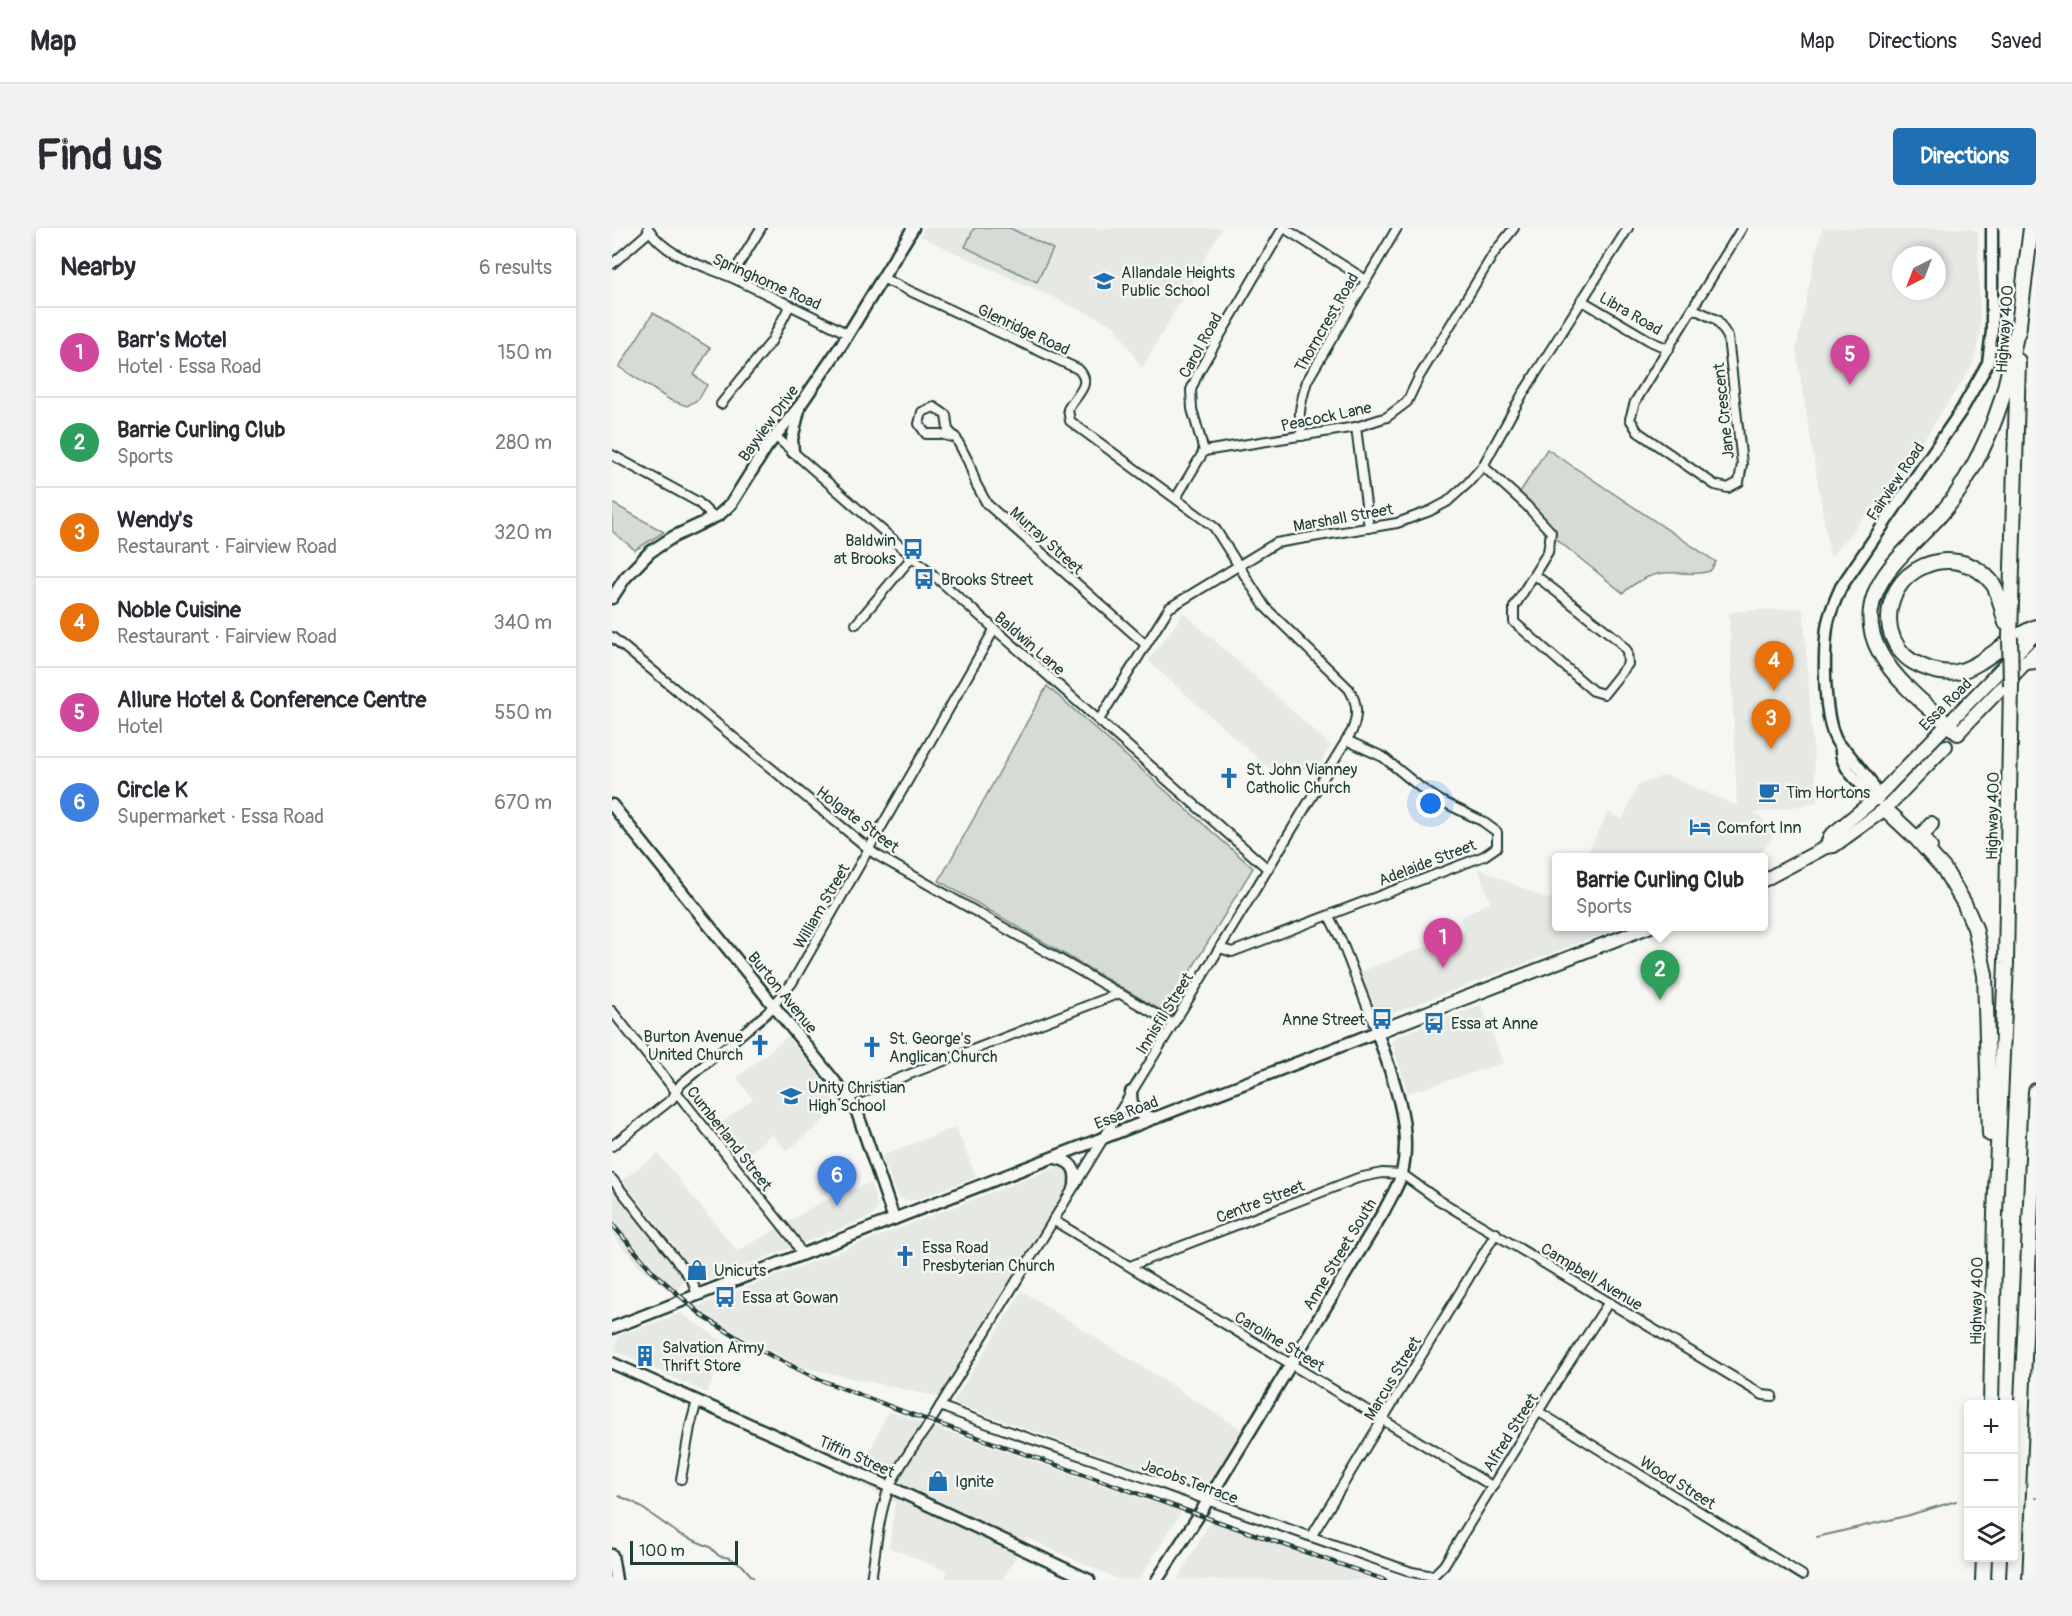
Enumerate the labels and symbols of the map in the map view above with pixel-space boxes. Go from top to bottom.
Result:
north arrow [1892,246,1946,300]
street label: Springhome Road [709,249,824,315]
place label: Allandale Heights Public School [1121,263,1235,301]
school or university icon: Allandale Heights Public School [1092,269,1116,293]
street label: Thorncrest Road [1290,269,1363,376]
street label: Highway 400 [1992,284,2018,374]
street label: Libra Road [1595,288,1666,340]
street label: Glenridge Road [974,300,1073,360]
street label: Carol Road [1175,309,1227,382]
pin: 5 [1830,336,1870,385]
street label: Jane Crescent [1709,361,1739,460]
street label: Bayview Drive [734,381,803,466]
street label: Peacock Lane [1279,398,1373,436]
street label: Fairview Road [1862,439,1929,524]
street label: Marshall Street [1292,499,1395,537]
street label: Murray Street [1005,502,1088,579]
place label: Baldwin at Brooks [834,531,896,569]
bus stop icon: Baldwin at Brooks [901,537,925,561]
bus stop icon: Brooks Street [912,567,936,591]
place label: Brooks Street [941,570,1034,590]
street label: Baldwin Lane [990,608,1069,680]
pin: 4 [1754,642,1794,691]
street label: Essa Road [1915,674,1976,735]
pin: 3 [1752,700,1790,749]
place label: St. John Vianney Catholic Church [1246,760,1357,798]
church icon: St. John Vianney Catholic Church [1217,766,1241,790]
street label: Highway 400 [1982,772,2004,860]
cafe icon: Tim Hortons [1757,780,1781,804]
street label: Holgate Street [812,782,903,858]
place label: Tim Hortons [1786,783,1870,803]
your location [1416,789,1445,818]
hotel icon: Comfort Inn [1688,815,1712,839]
place label: Comfort Inn [1717,818,1802,838]
street label: Adelaide Street [1376,835,1480,891]
street label: William Street [789,860,855,953]
pin: 1 [1424,918,1462,968]
street label: Burton Avenue [743,948,821,1038]
pin: 2 [1640,950,1680,1000]
street label: Innisfil Street [1132,968,1198,1058]
bus stop icon: Anne Street [1370,1007,1394,1031]
place label: Anne Street [1282,1010,1366,1030]
bus stop icon: Essa at Anne [1422,1011,1446,1035]
place label: Essa at Anne [1451,1014,1538,1034]
place label: Burton Avenue United Church [644,1027,743,1065]
place label: St. George's Anglican Church [889,1029,998,1067]
church icon: Burton Avenue United Church [748,1033,772,1057]
church icon: St. George's Anglican Church [860,1035,884,1059]
place label: Unity Christian High School [808,1078,906,1116]
street label: Cumberland Street [682,1082,777,1195]
school or university icon: Unity Christian High School [779,1084,803,1108]
street label: Essa Road [1092,1092,1161,1134]
pin: 6 [818,1156,856,1206]
street label: Centre Street [1213,1176,1308,1228]
street label: Anne Street South [1299,1195,1381,1314]
place label: Essa Road Presbyterian Church [922,1238,1055,1276]
street label: Campbell Avenue [1537,1239,1646,1315]
church icon: Essa Road Presbyterian Church [893,1244,917,1268]
street label: Highway 400 [1966,1257,1988,1345]
shop icon: Unicuts [685,1258,709,1282]
place label: Unicuts [714,1261,766,1281]
bus stop icon: Essa at Gowan [713,1285,737,1309]
place label: Essa at Gowan [742,1288,838,1308]
street label: Caroline Street [1231,1307,1329,1377]
street label: Marcus Street [1360,1332,1426,1424]
place label: Salvation Army Thrift Store [662,1338,764,1376]
building icon: Salvation Army Thrift Store [633,1344,657,1368]
street label: Alfred Street [1479,1389,1543,1475]
street label: Tiffin Street [816,1431,898,1483]
street label: Wood Street [1636,1452,1720,1514]
street label: Jacobs Terrace [1139,1455,1241,1509]
shop icon: Ignite [926,1469,950,1493]
place label: Ignite [955,1472,994,1492]
scale bar [630,1538,738,1566]

